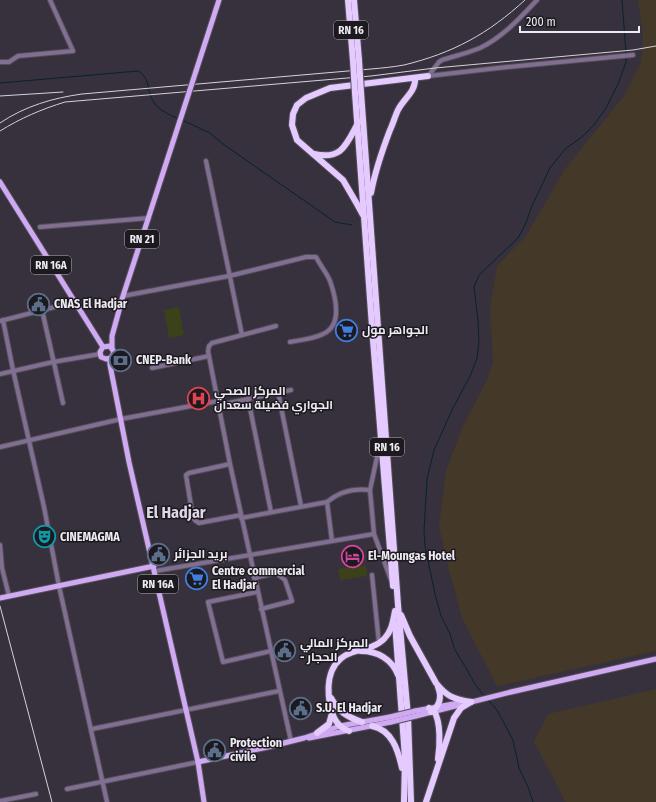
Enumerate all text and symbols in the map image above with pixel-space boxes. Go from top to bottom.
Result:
scale bar [520,8,639,34]
text: 200 m [526,15,556,29]
road number: RN 16 [334,21,368,39]
road number: RN 21 [125,230,159,248]
road number: RN 16A [31,256,71,274]
public building icon: CNAS El Hadjar [25,291,51,317]
place label: CNAS El Hadjar [54,297,128,311]
supermarket icon: الجواهر مول [334,317,360,343]
place label: الجواهر مول [362,323,428,338]
bank icon: CNEP-Bank [108,347,134,373]
place label: CNEP-Bank [136,353,192,367]
place label: المركز الصحي الجواري فضيلة سعدان [214,384,333,415]
hospital icon: المركز الصحي الجواري فضيلة سعدان [186,385,212,411]
road number: RN 16 [370,438,404,456]
district label: El Hadjar [146,503,206,522]
theatre icon: CINEMAGMA [31,524,57,550]
place label: CINEMAGMA [60,530,120,544]
public building icon: بريد الجزائر [145,541,171,567]
hotel icon: El-Moungas Hotel [339,543,365,569]
place label: بريد الجزائر [173,547,228,562]
place label: El-Moungas Hotel [368,549,456,563]
place label: Centre commercial El Hadjar [212,564,305,592]
supermarket icon: Centre commercial El Hadjar [184,565,210,591]
road number: RN 16A [138,575,178,593]
place label: المركز المالي - الحجار [300,636,368,665]
public building icon: المركز المالي - الحجار [272,637,298,663]
public building icon: S.U. El Hadjar [287,695,313,721]
place label: S.U. El Hadjar [316,701,382,715]
place label: Protection civile [230,736,282,764]
public building icon: Protection civile [201,737,227,763]

